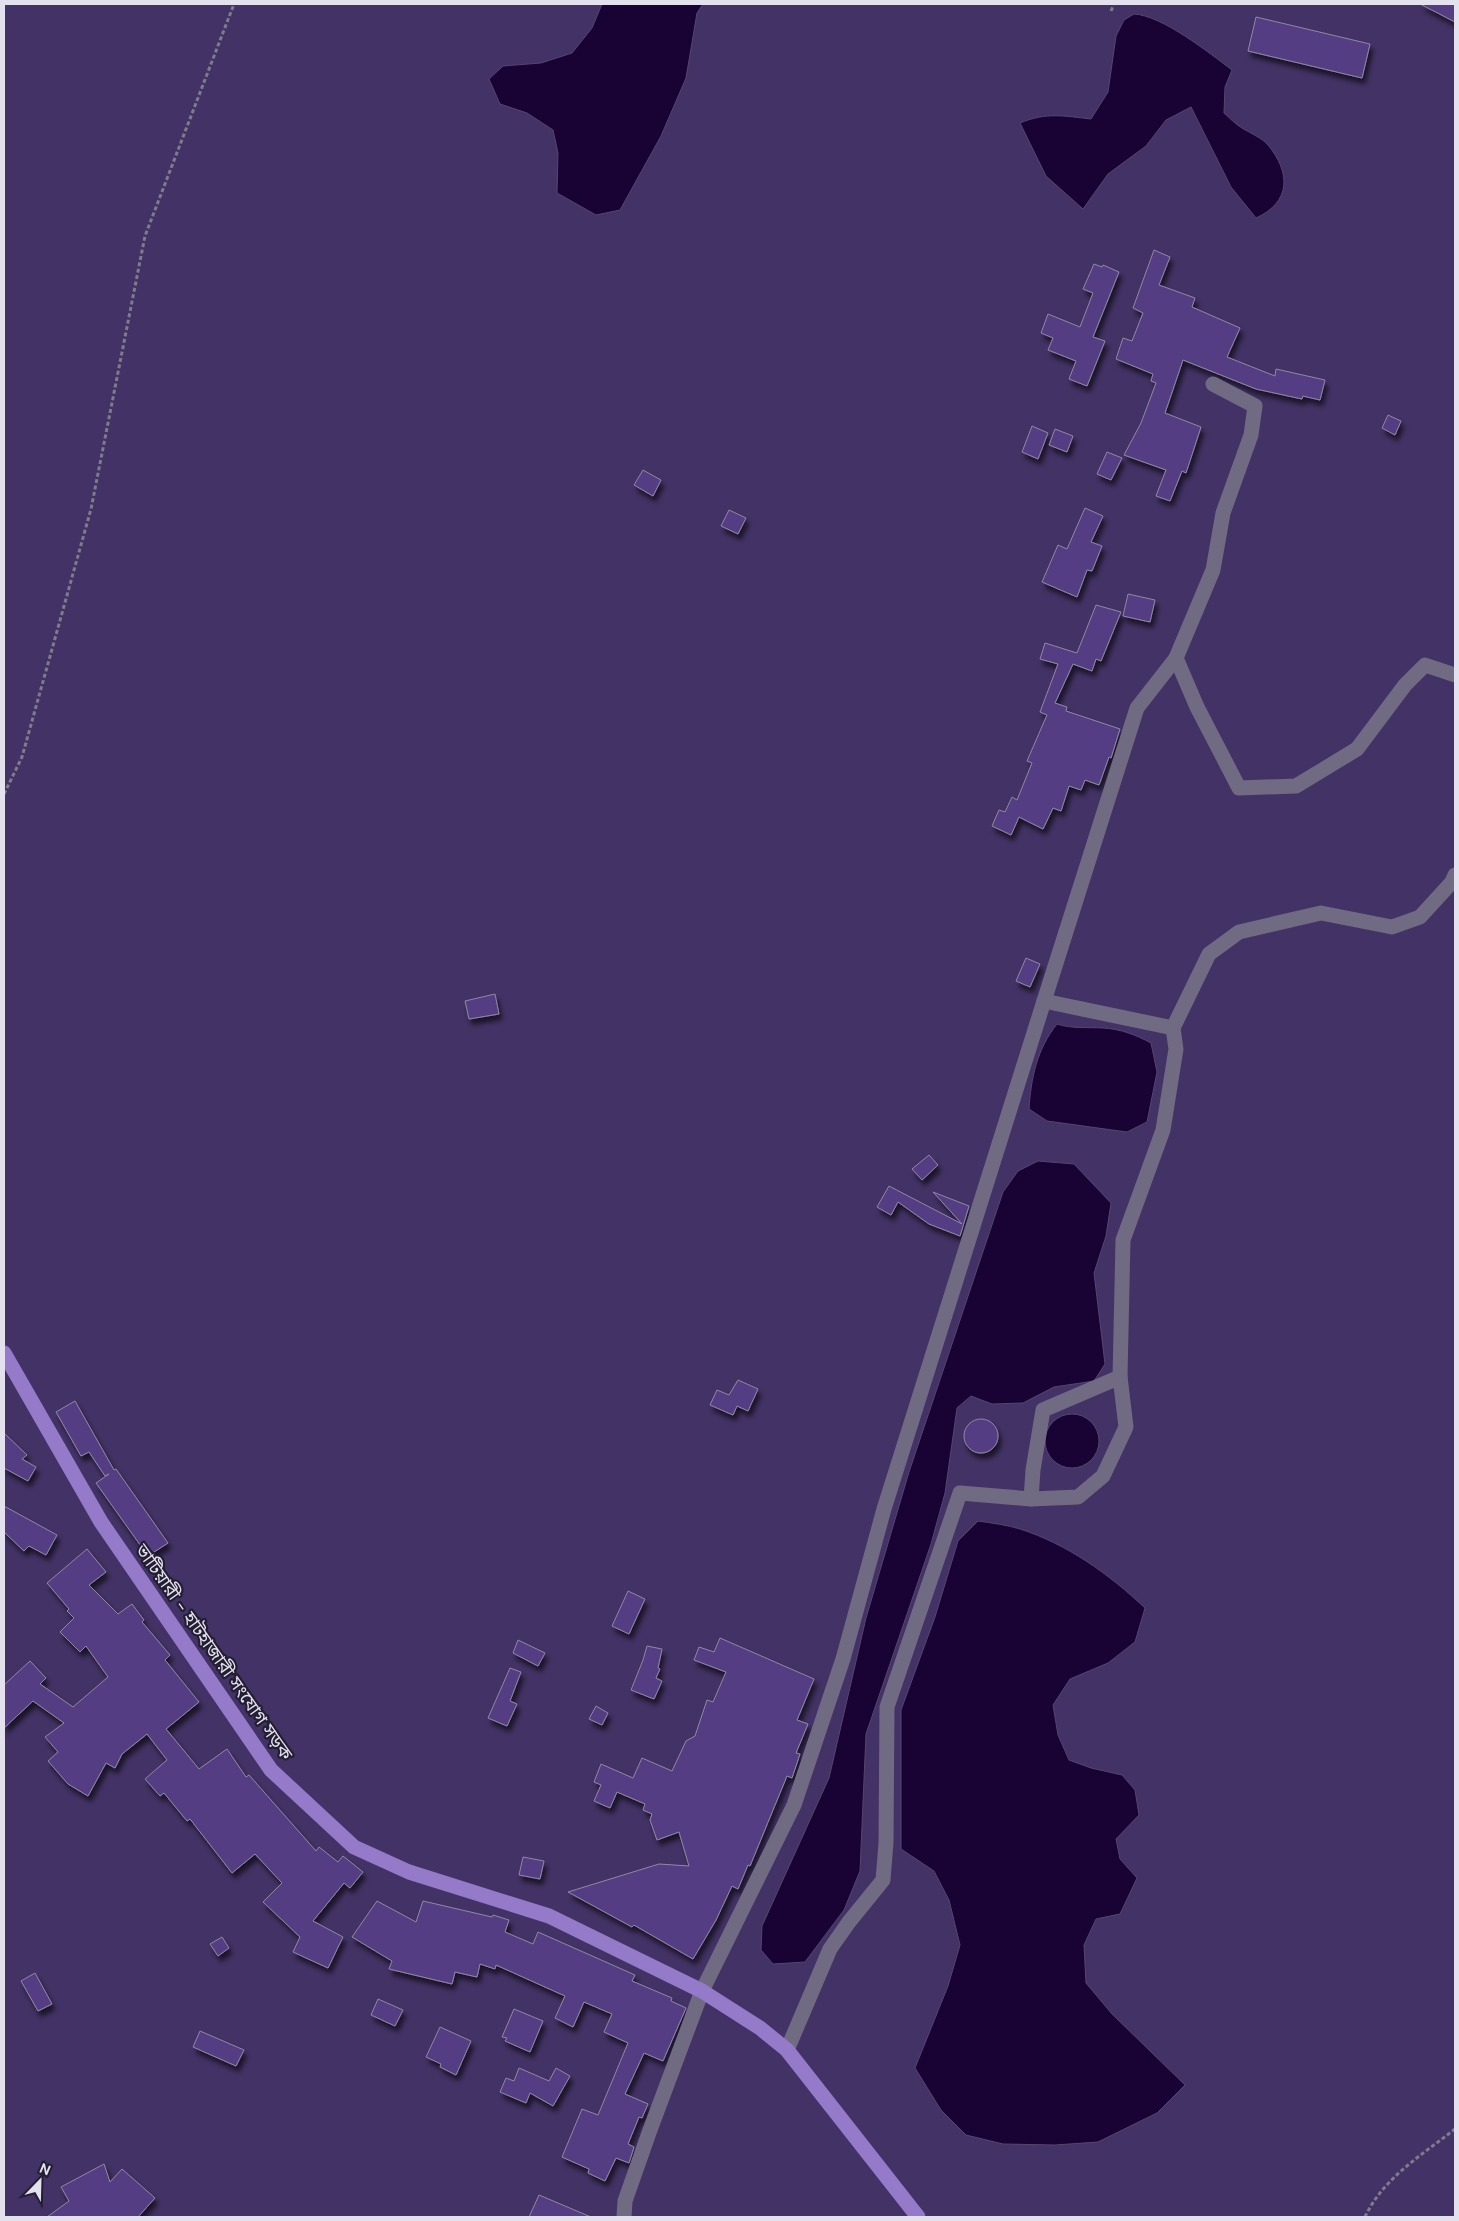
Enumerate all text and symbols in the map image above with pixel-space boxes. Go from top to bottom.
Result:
street label: ভাটিয়ারী - হাটহাজারী সংযোগ সড়ক [129,1538,298,1765]
north arrow [15,2156,65,2206]
text: N [37,2159,53,2179]

